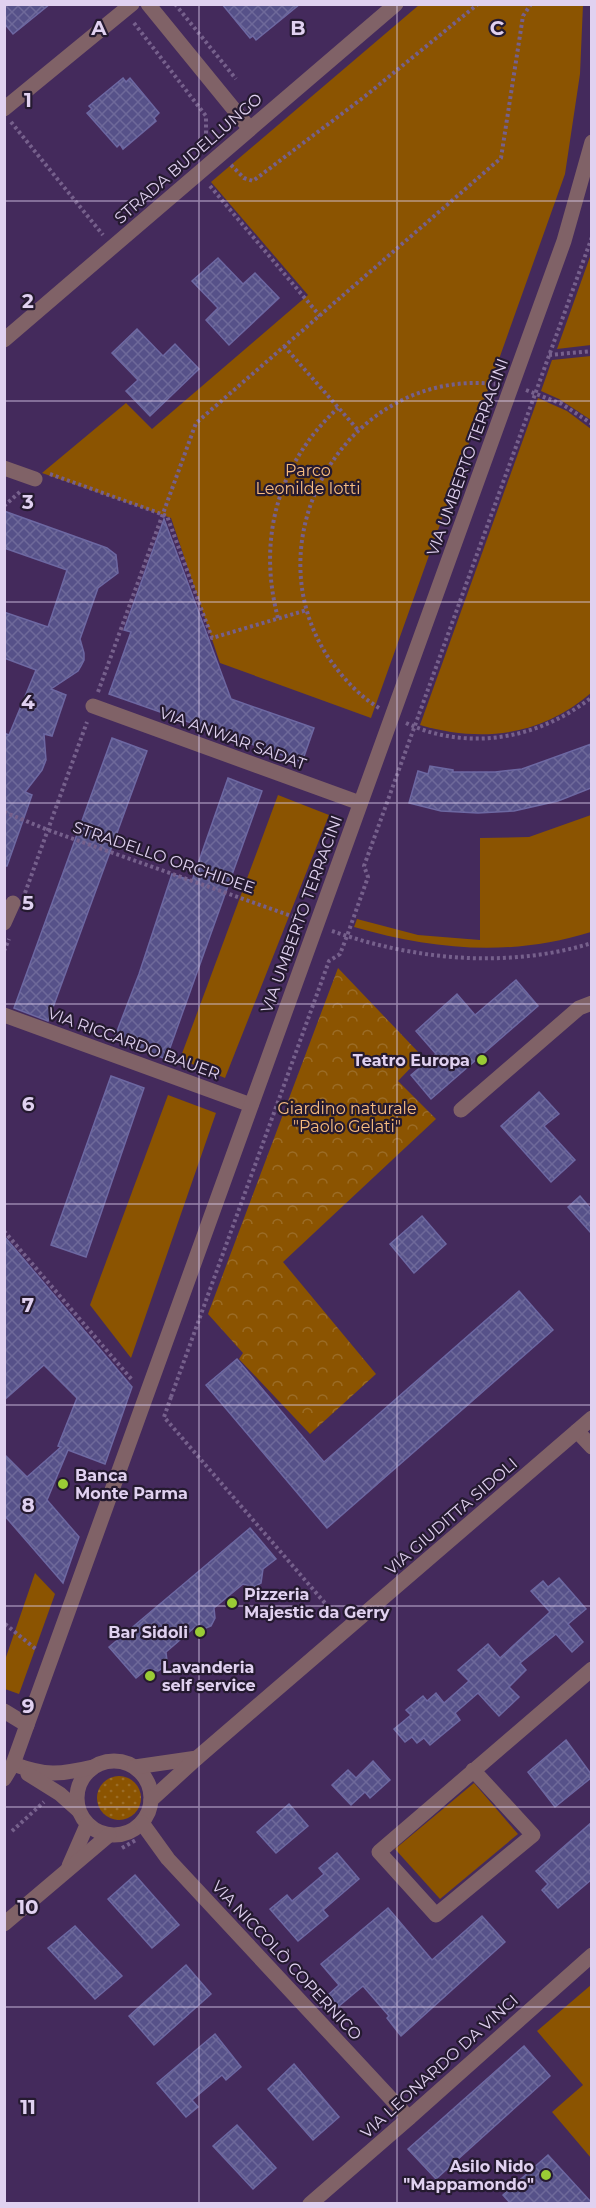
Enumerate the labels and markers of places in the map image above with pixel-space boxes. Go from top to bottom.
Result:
place label: Teatro Europa [353,1051,470,1070]
marker: Teatro Europa [475,1053,489,1067]
place label: Banca Monte Parma [75,1466,188,1503]
marker: Banca Monte Parma [56,1477,70,1491]
place label: Pizzeria Majestic da Gerry [244,1585,390,1622]
marker: Pizzeria Majestic da Gerry [225,1596,239,1610]
place label: Bar Sidoli [108,1623,188,1642]
marker: Bar Sidoli [193,1625,207,1639]
place label: Lavanderia self service [162,1658,256,1695]
marker: Lavanderia self service [143,1669,157,1683]
place label: Asilo Nido "Mappamondo" [403,2157,534,2194]
marker: Asilo Nido "Mappamondo" [539,2168,553,2182]

